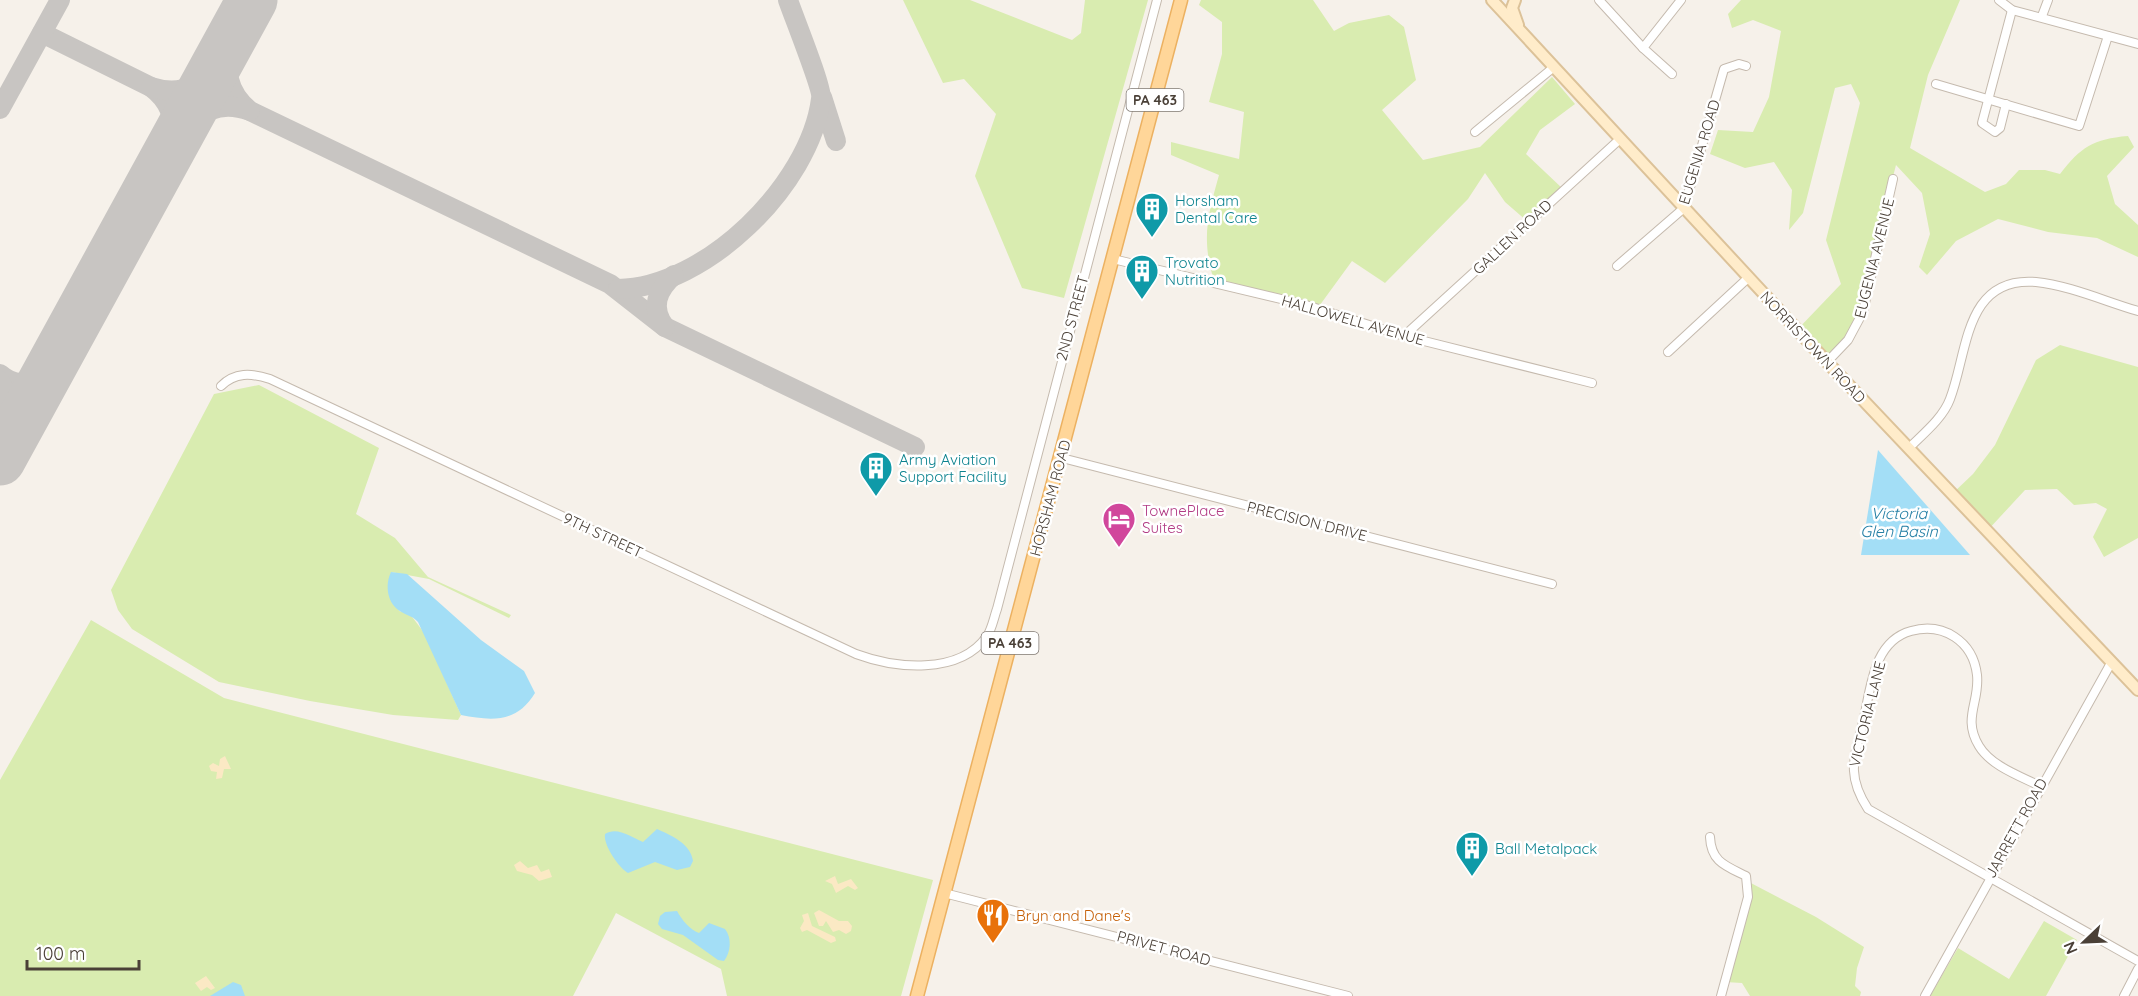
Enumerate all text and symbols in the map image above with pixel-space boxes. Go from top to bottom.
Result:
road number: PA 463 [1126,89,1184,111]
street label: EUGENIA ROAD [1674,97,1724,207]
building icon: Horsham Dental Care [1134,191,1170,238]
place label: Horsham Dental Care [1175,191,1258,227]
street label: GALLEN ROAD [1468,195,1556,279]
street label: EUGENIA AVENUE [1850,196,1898,320]
building icon: Trovato Nutrition [1124,253,1160,300]
place label: Trovato Nutrition [1165,253,1225,289]
street label: 2ND STREET [1051,273,1093,363]
street label: NORRISTOWN ROAD [1756,287,1870,407]
street label: HALLOWELL AVENUE [1279,291,1427,349]
street label: HORSHAM ROAD [1025,438,1075,558]
building icon: Army Aviation Support Facility [858,450,894,497]
place label: Army Aviation Support Facility [899,450,1007,486]
street label: PRECISION DRIVE [1245,497,1369,545]
hotel icon: TownePlace Suites [1101,501,1137,548]
place label: TownePlace Suites [1142,501,1224,537]
water label: Victoria Glen Basin [1860,503,1939,541]
street label: 9TH STREET [560,508,646,562]
road number: PA 463 [982,632,1038,654]
street label: VICTORIA LANE [1845,659,1889,769]
street label: JARRETT ROAD [1981,775,2051,881]
building icon: Ball Metalpack [1454,830,1490,877]
place label: Ball Metalpack [1495,839,1597,858]
restaurant icon: Bryn and Dane's [975,897,1011,944]
place label: Bryn and Dane's [1016,906,1131,925]
north arrow [2054,912,2114,972]
street label: PRIVET ROAD [1115,926,1213,970]
scale bar [27,933,140,971]
text: N [2059,939,2082,957]
text: 100 m [36,942,85,965]

